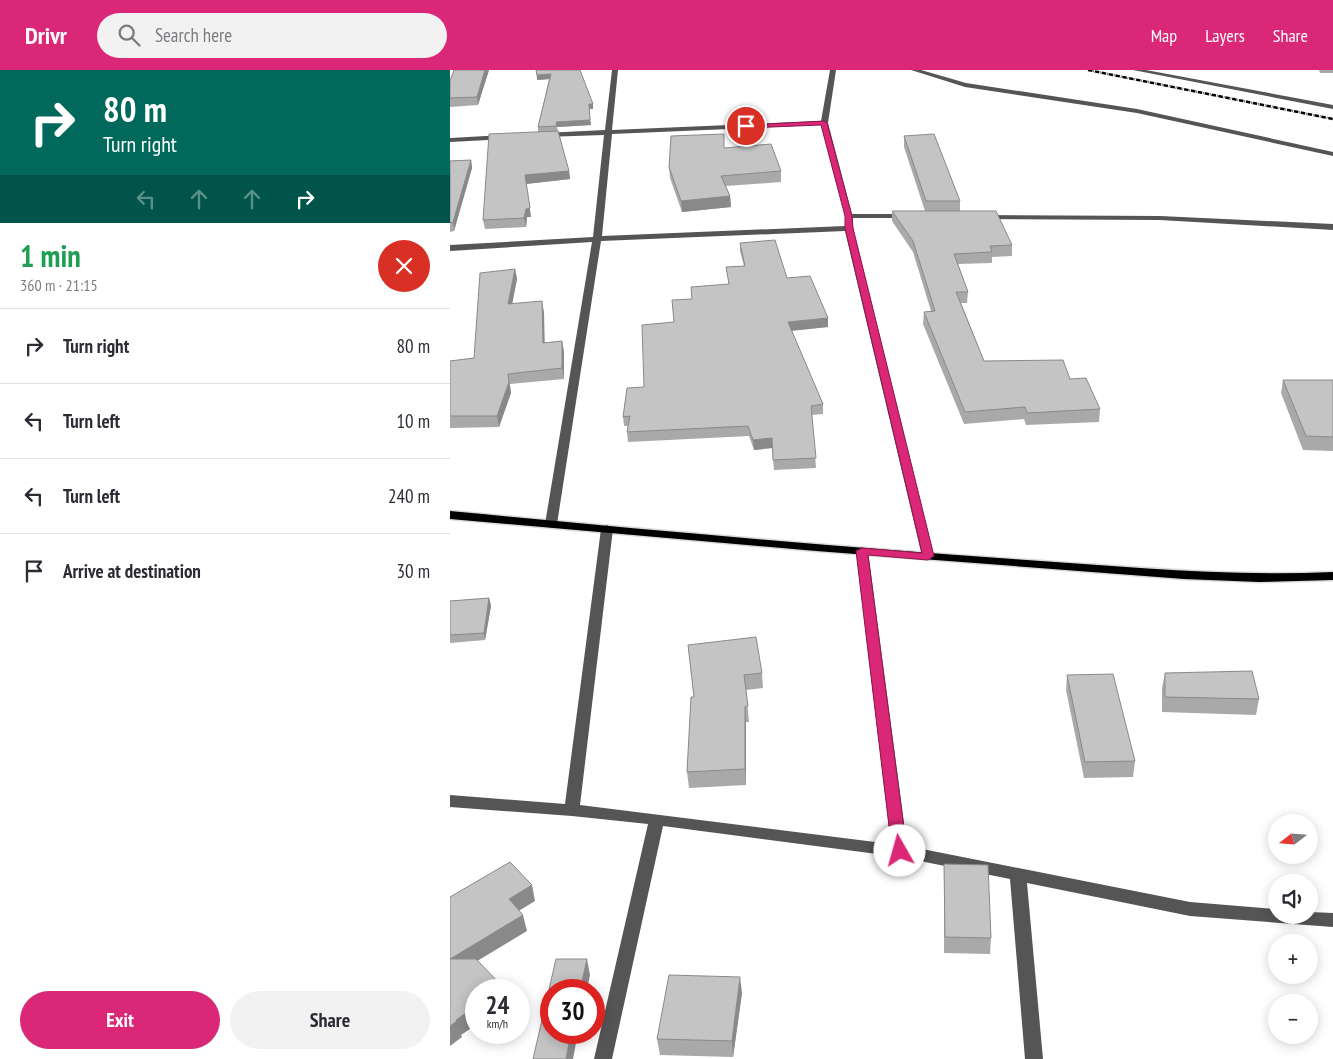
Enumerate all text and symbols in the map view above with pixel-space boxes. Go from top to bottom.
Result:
search box [97,13,447,58]
text: Drivr [25,20,67,51]
icon: search [115,21,143,49]
text: Search here [155,23,232,47]
text: Map [1151,24,1177,47]
text: Layers [1205,24,1245,47]
text: Share [1273,24,1308,47]
text: 80 m [103,86,167,132]
icon: right [20,90,85,155]
pin [725,105,767,147]
icon: arrive [732,112,760,140]
text: Turn right [103,130,177,158]
icon: left [132,185,160,213]
icon: ahead [185,185,213,213]
icon: ahead [238,185,266,213]
icon: right [291,185,319,213]
text: 1 min [20,236,81,275]
button: close [378,240,430,292]
text: 360 m · 21:15 [20,275,98,295]
icon: right [20,332,48,360]
text: Turn right [63,334,129,358]
text: 80 m [397,334,430,358]
icon: left [20,407,48,435]
text: Turn left [63,409,120,433]
text: 10 m [397,409,430,433]
icon: left [20,482,48,510]
text: Turn left [63,484,120,508]
text: 240 m [388,484,430,508]
icon: arrive [20,557,48,585]
text: Arrive at destination [63,559,201,583]
text: 30 m [397,559,430,583]
north arrow [1268,814,1318,864]
map controls [1268,814,1318,1044]
position arrow [873,824,925,876]
button: sound [1268,874,1318,924]
button: + [1268,934,1318,984]
speed limit sign: 30 [540,979,605,1044]
text: 24 [486,989,509,1021]
button: Exit [20,991,220,1049]
button: Share [230,991,430,1049]
button: − [1268,994,1318,1044]
text: km/h [487,1016,508,1031]

